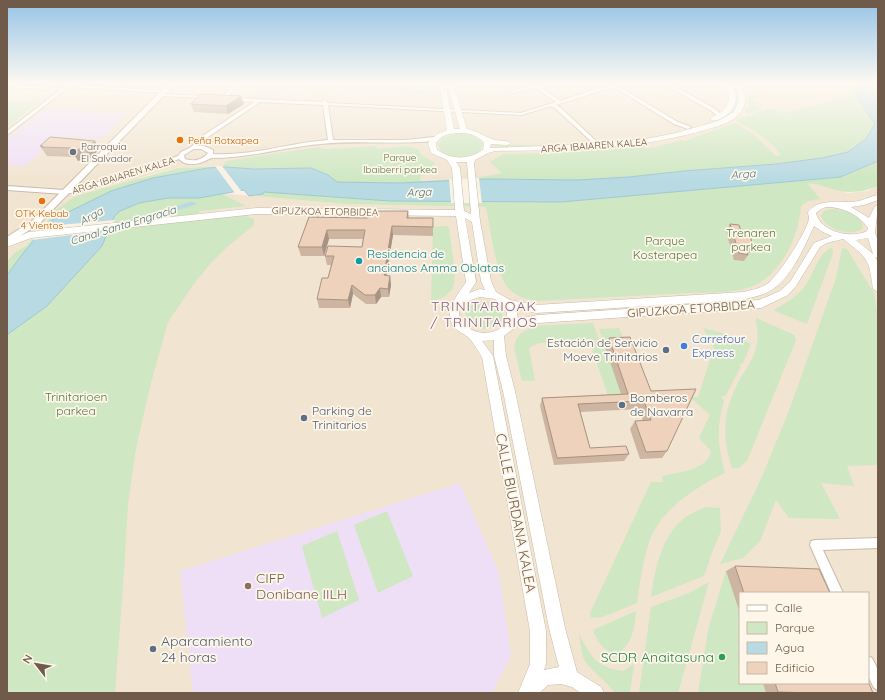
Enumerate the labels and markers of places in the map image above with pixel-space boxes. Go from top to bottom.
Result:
place label: Peña Rotxapea [188,134,259,147]
marker: Peña Rotxapea [175,135,185,145]
place label: Parroquia El Salvador [81,140,133,165]
marker: Parroquia El Salvador [68,147,78,157]
marker: OTK Kebab 4 Vientos [37,196,47,206]
place label: OTK Kebab 4 Vientos [15,207,69,232]
place label: Residencia de ancianos Amma Oblatas [367,246,504,275]
marker: Residencia de ancianos Amma Oblatas [354,256,364,266]
place label: Carrefour Express [692,331,746,360]
place label: Estación de Servicio Moeve Trinitarios [547,335,658,364]
marker: Carrefour Express [679,341,689,351]
marker: Estación de Servicio Moeve Trinitarios [661,345,671,355]
place label: Bomberos de Navarra [630,390,693,419]
marker: Bomberos de Navarra [617,400,627,410]
place label: Parking de Trinitarios [312,403,372,432]
marker: Parking de Trinitarios [299,413,309,423]
place label: CIFP Donibane IILH [256,569,347,603]
marker: CIFP Donibane IILH [243,581,253,591]
place label: Aparcamiento 24 horas [161,632,253,666]
marker: Aparcamiento 24 horas [148,644,158,654]
place label: SCDR Anaitasuna [601,648,714,666]
marker: SCDR Anaitasuna [717,652,727,662]

